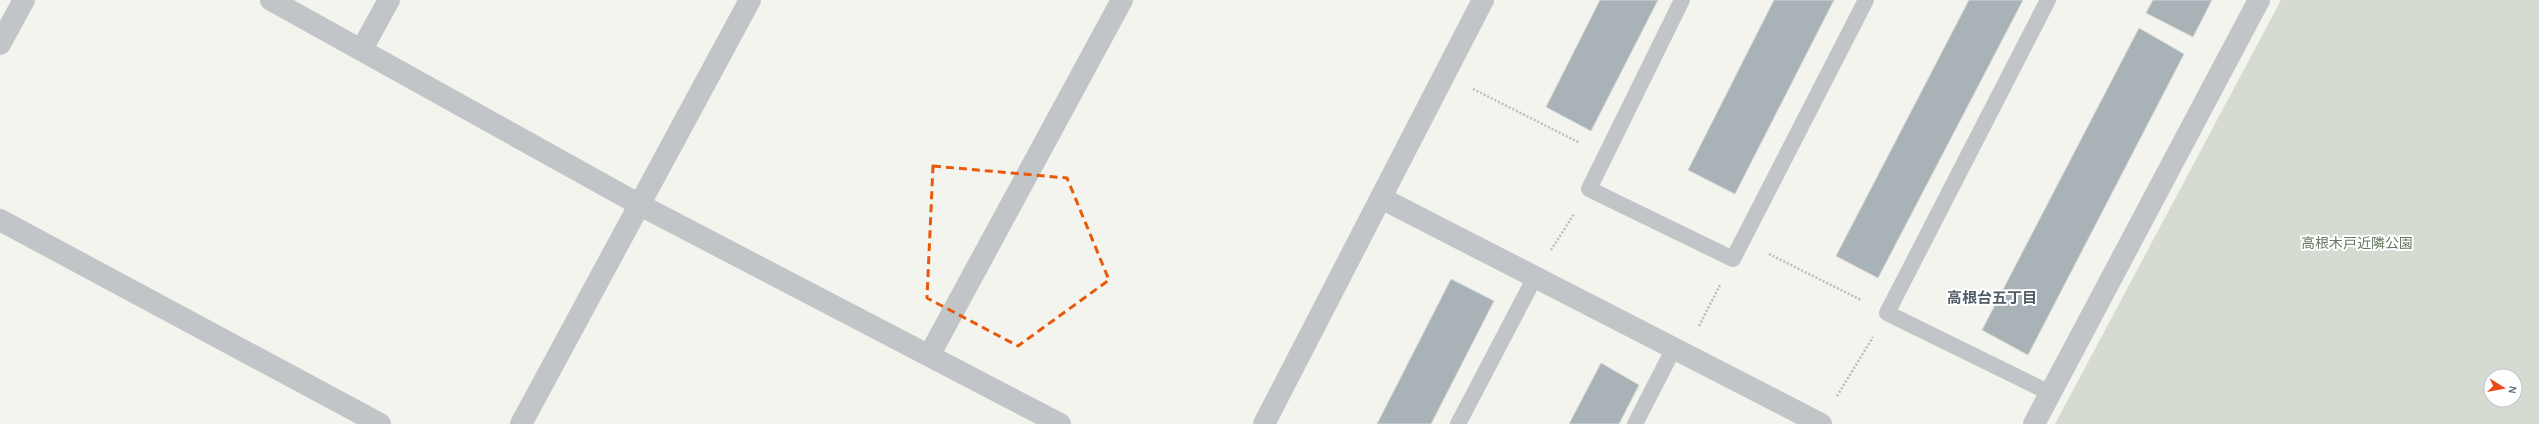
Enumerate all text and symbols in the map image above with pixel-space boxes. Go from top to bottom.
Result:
park label: 高根木戸近隣公園 [2301,235,2413,252]
district label: 高根台五丁目 [1947,289,2037,307]
north arrow [2483,368,2523,408]
text: N [2505,385,2519,395]

